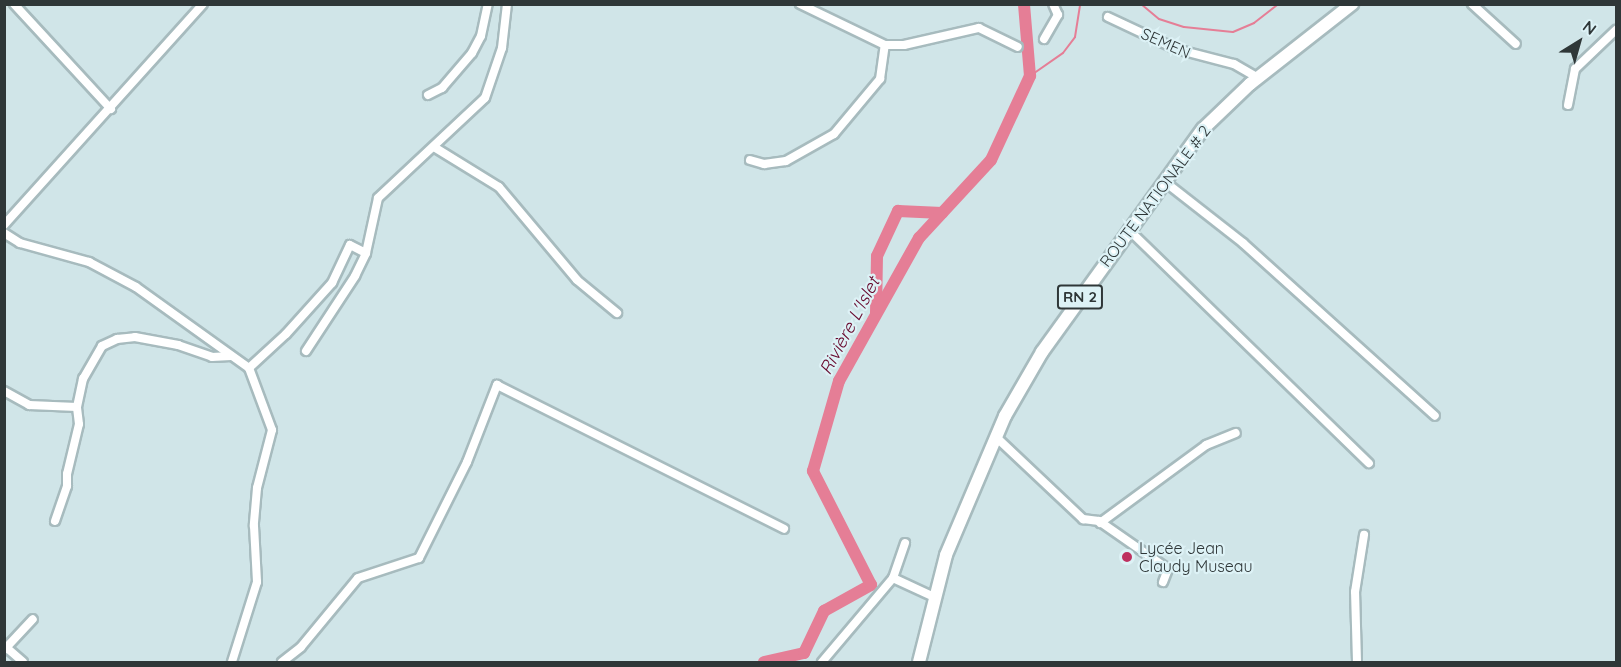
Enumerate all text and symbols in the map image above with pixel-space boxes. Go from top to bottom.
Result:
north arrow [1549,12,1609,72]
text: N [1579,16,1601,39]
street label: SEMEN [1138,24,1194,62]
street label: ROUTE NATIONALE # 2 [1096,121,1214,271]
water label: Rivière L'Islet [815,274,885,378]
road number: RN 2 [1056,285,1104,309]
place label: Lycée Jean Claudy Museau [1139,538,1253,576]
marker: Lycée Jean Claudy Museau [1120,550,1134,564]

